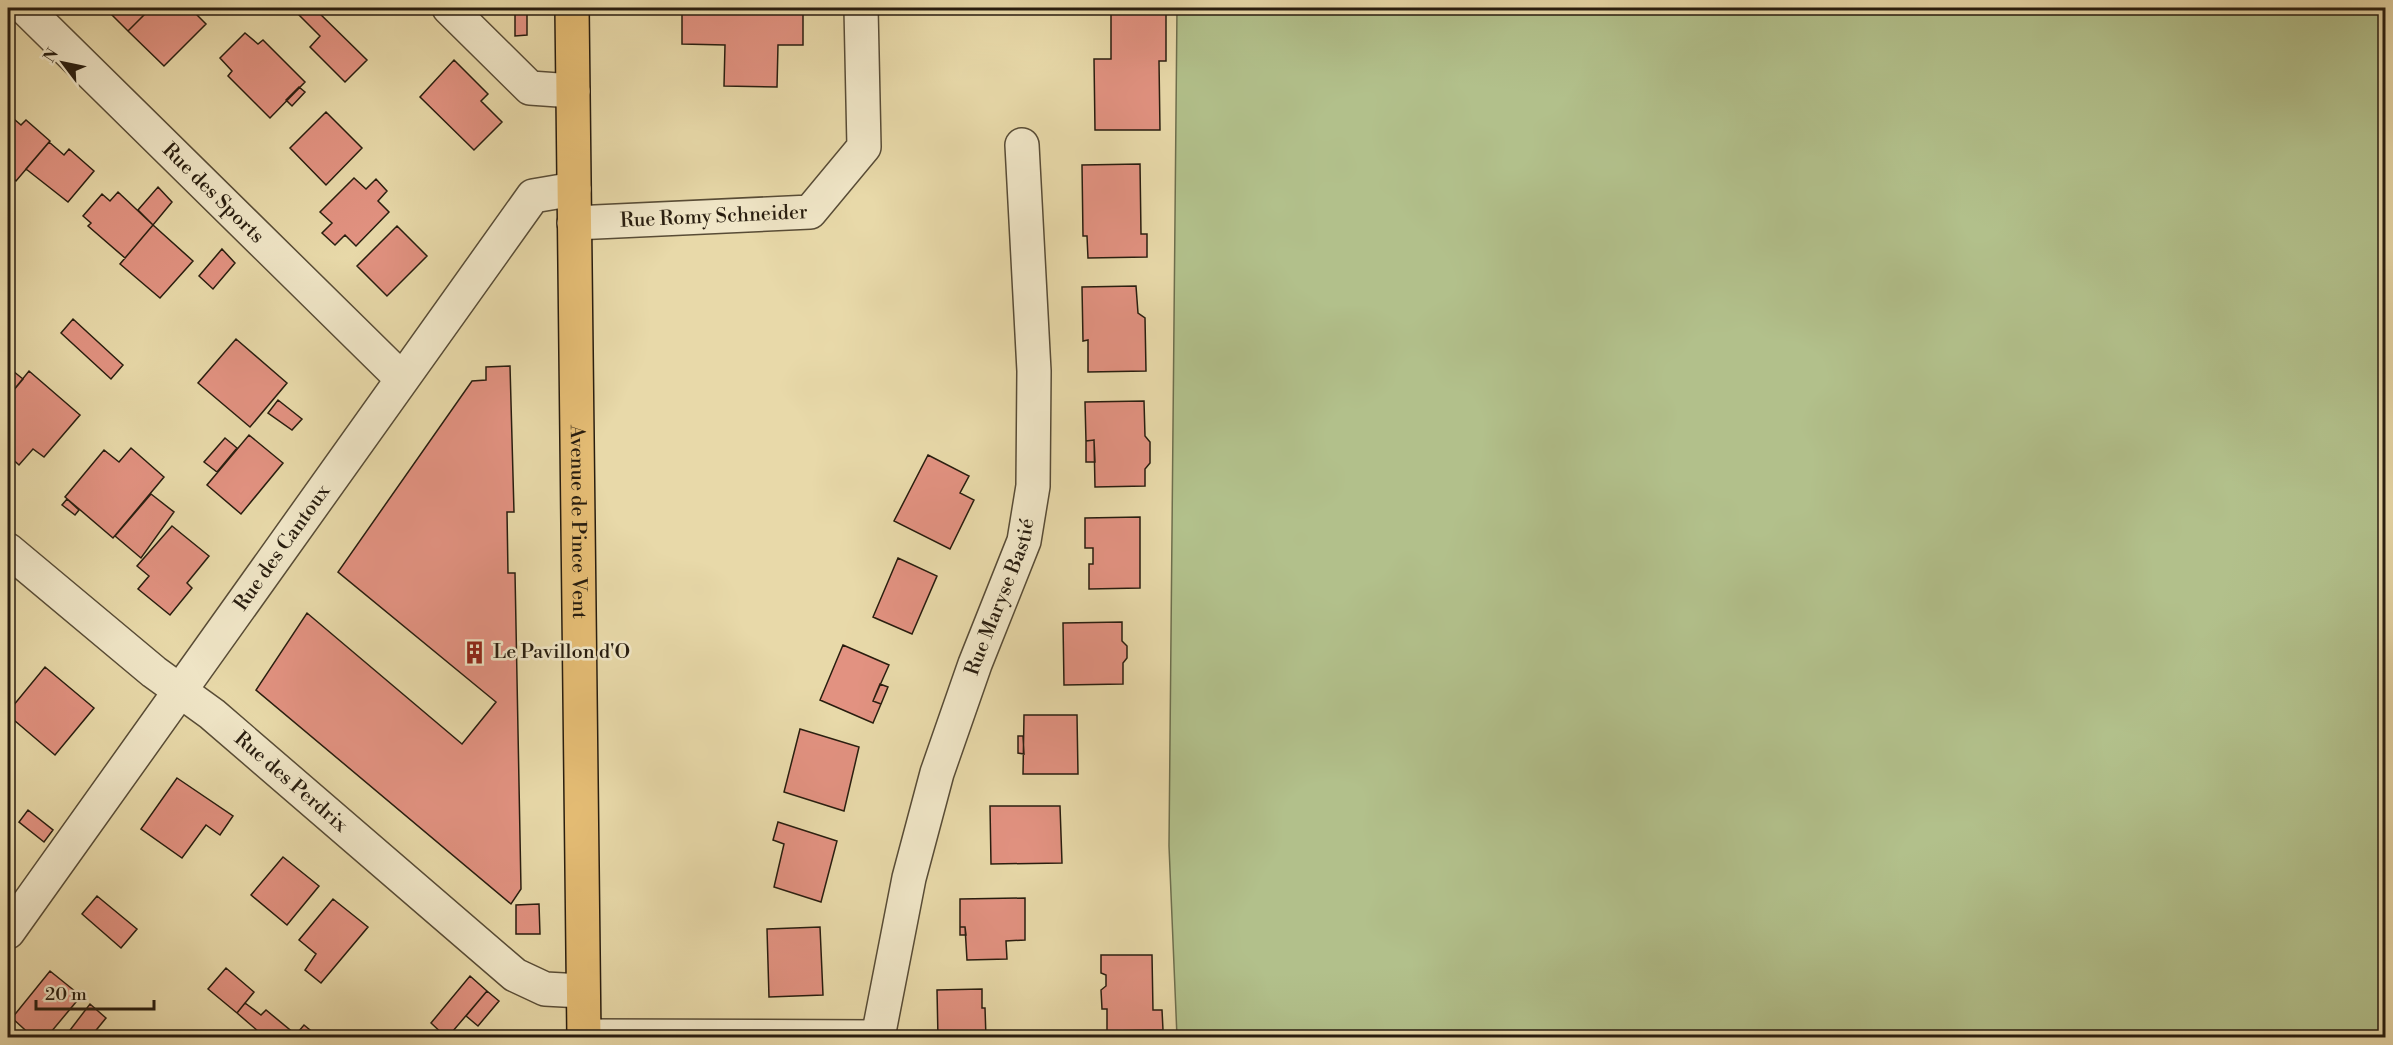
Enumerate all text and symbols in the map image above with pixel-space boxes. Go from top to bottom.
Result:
north arrow [33,33,93,93]
text: N [39,45,63,66]
street label: Rue des Sports [157,138,269,249]
street label: Rue Romy Schneider [619,200,809,233]
street label: Avenue de Pince Vent [564,424,592,619]
street label: Rue des Cantoux [229,479,336,616]
street label: Rue Maryse Bastié [959,517,1040,679]
building icon: Le Pavillon d'O [462,639,488,665]
place label: Le Pavillon d'O [493,640,630,665]
street label: Rue des Perdrix [229,726,354,838]
scale bar [36,973,154,1011]
text: 20 m [45,983,87,1006]

